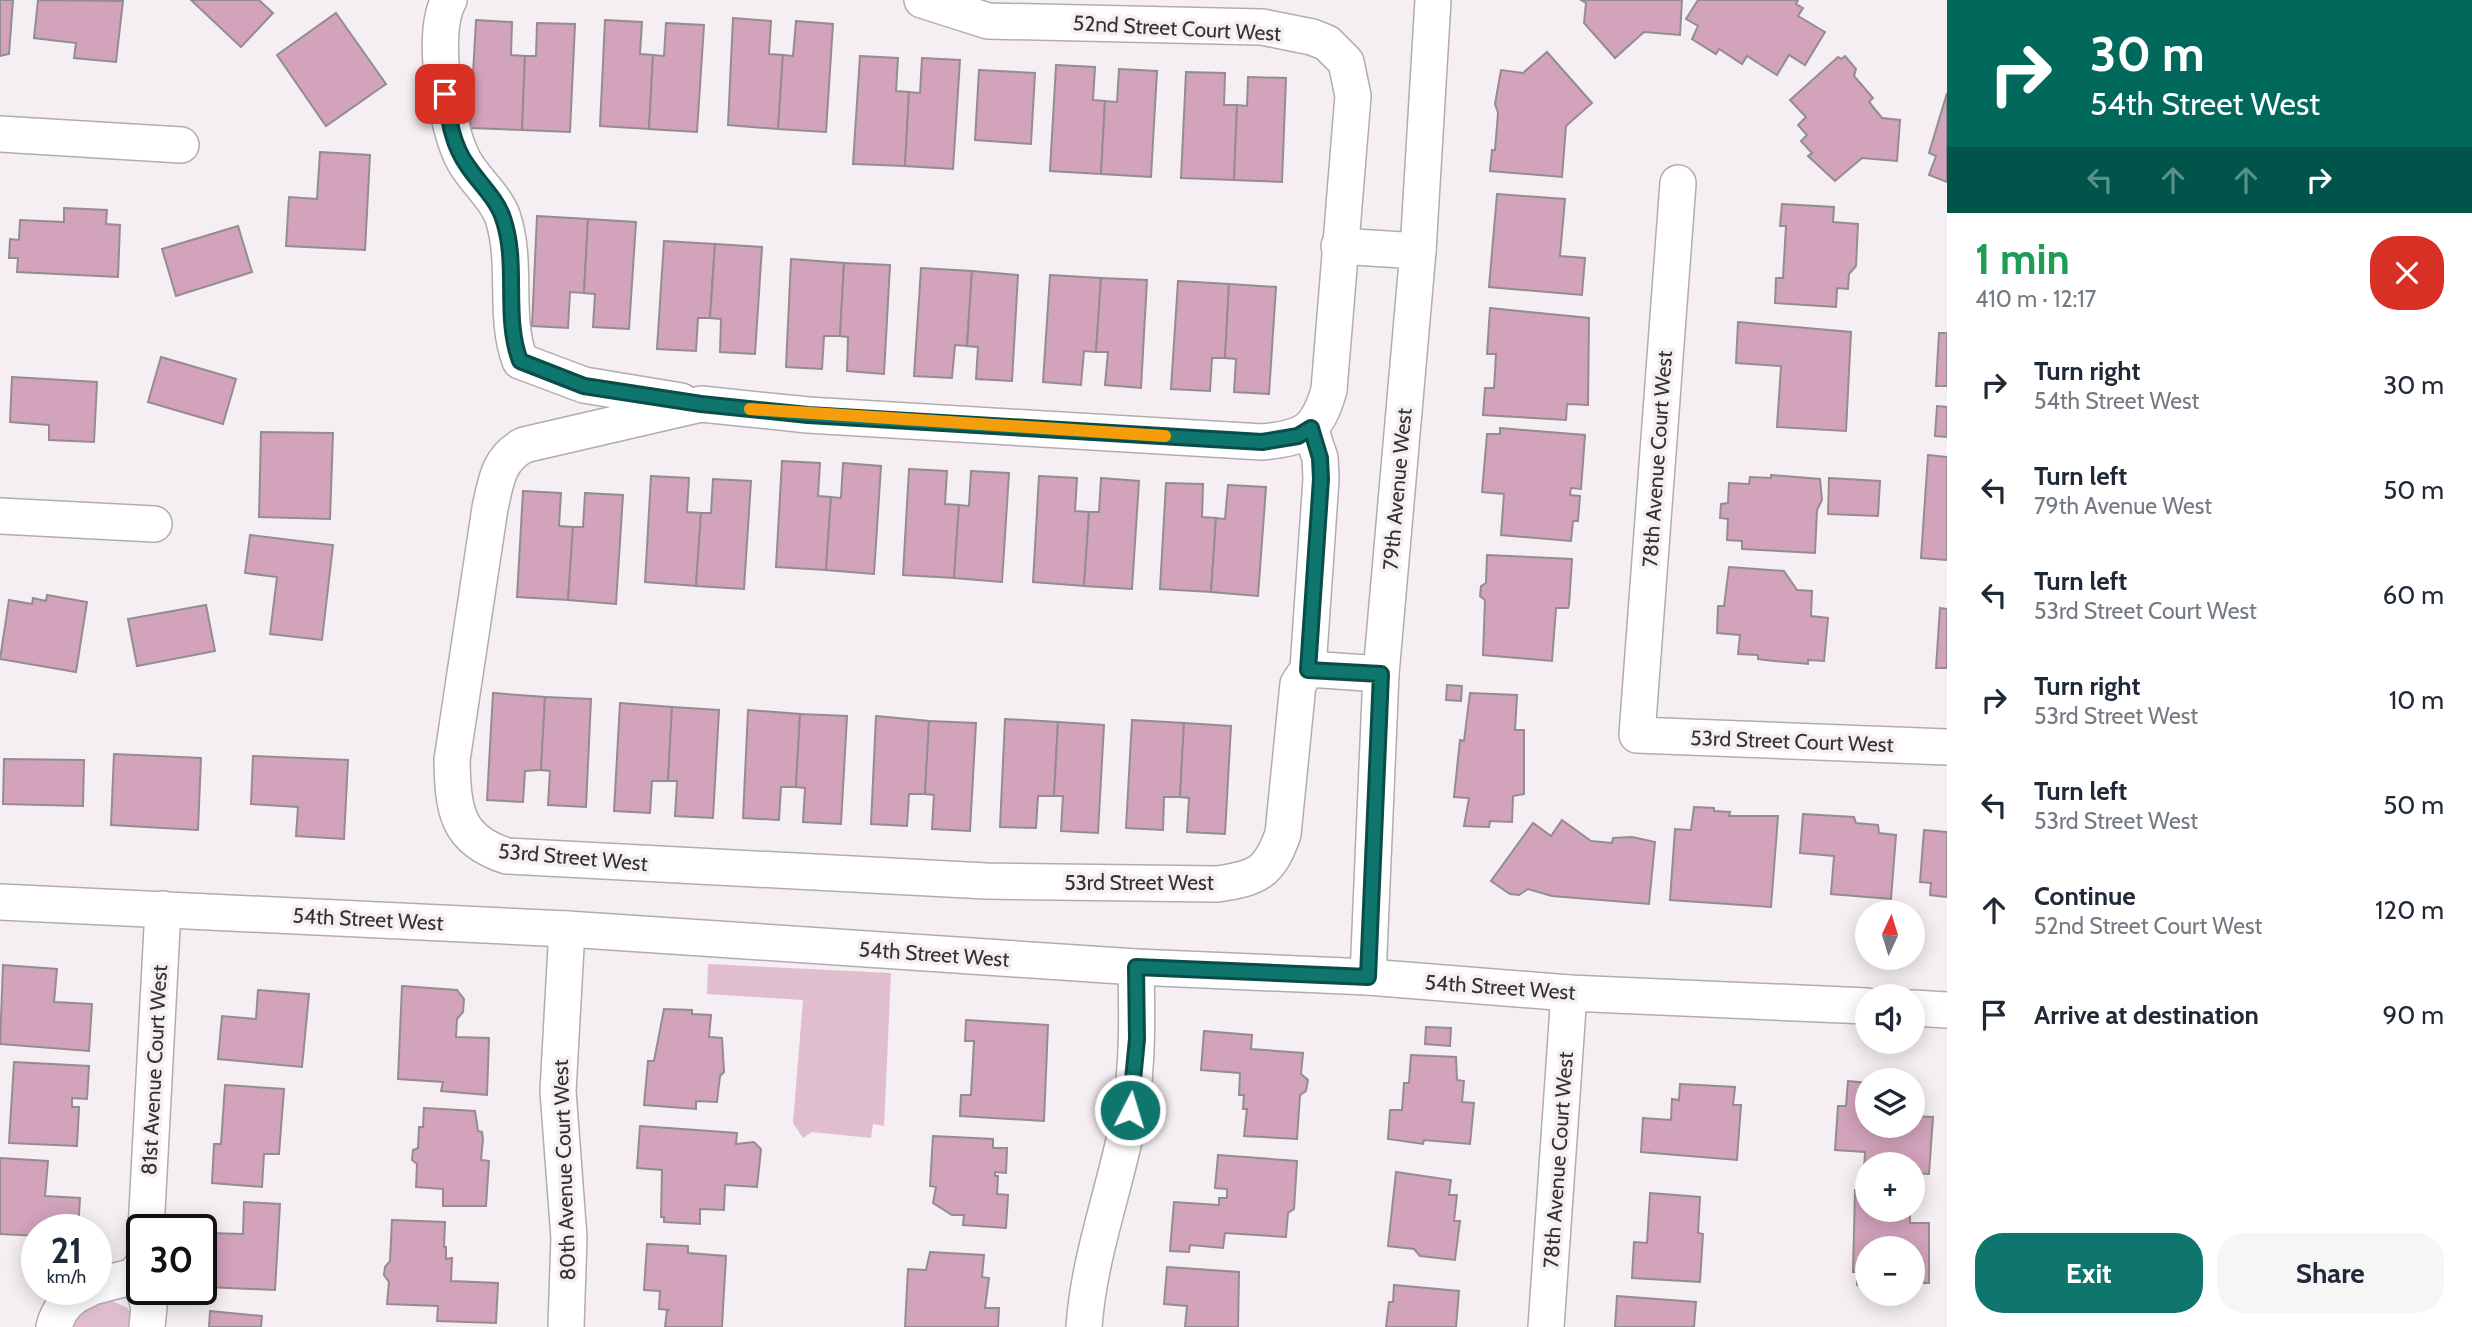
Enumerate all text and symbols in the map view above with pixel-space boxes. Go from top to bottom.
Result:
street label: 52nd Street Court West [1072,10,1282,46]
text: 30 m [2090,24,2205,83]
icon: right [1975,28,2066,119]
pin [415,64,475,124]
icon: arrive [426,75,464,113]
text: 54th Street West [2090,84,2320,123]
icon: left [2081,161,2119,199]
icon: ahead [2154,161,2192,199]
icon: ahead [2227,161,2265,199]
icon: right [2300,161,2338,199]
text: 1 min [1975,233,2070,285]
button: close [2370,236,2444,310]
text: 410 m · 12:17 [1975,285,2096,313]
street label: 78th Avenue Court West [1637,350,1677,568]
text: Turn right [2034,355,2140,387]
icon: right [1975,366,2013,404]
text: 30 m [2383,369,2444,401]
text: 54th Street West [2034,387,2199,415]
street label: 79th Avenue West [1377,407,1417,571]
text: Turn left [2034,460,2127,492]
icon: left [1975,471,2013,509]
text: 50 m [2383,474,2444,506]
text: 79th Avenue West [2034,492,2212,520]
text: Turn left [2034,565,2127,597]
icon: left [1975,576,2013,614]
text: 60 m [2382,579,2444,611]
text: 53rd Street Court West [2034,597,2257,625]
text: Turn right [2034,670,2140,702]
icon: right [1975,681,2013,719]
text: 10 m [2389,684,2444,716]
text: 53rd Street West [2034,702,2198,730]
street label: 53rd Street Court West [1690,725,1894,757]
text: Turn left [2034,775,2127,807]
icon: left [1975,786,2013,824]
text: 50 m [2383,789,2444,821]
text: 53rd Street West [2034,807,2198,835]
street label: 53rd Street West [497,838,649,876]
street label: 53rd Street West [1064,870,1214,895]
text: Continue [2034,880,2136,912]
icon: ahead [1975,891,2013,929]
text: 120 m [2375,894,2444,926]
north arrow [1855,900,1925,970]
map controls [1855,900,1925,1306]
street label: 54th Street West [292,903,444,935]
text: 52nd Street Court West [2034,912,2262,940]
street label: 54th Street West [858,936,1010,972]
street label: 81st Avenue Court West [136,964,172,1176]
street label: 54th Street West [1424,969,1576,1005]
button: sound [1855,984,1925,1054]
icon: arrive [1975,996,2013,1034]
text: Arrive at destination [2034,999,2259,1031]
text: 90 m [2382,999,2444,1031]
street label: 78th Avenue Court West [1538,1051,1578,1269]
street label: 80th Avenue Court West [548,1059,580,1281]
button: layers [1855,1068,1925,1138]
position arrow [1093,1073,1167,1147]
button: + [1855,1152,1925,1222]
speed limit sign: 30 [126,1214,217,1305]
text: 21 [51,1229,82,1272]
button: Exit [1975,1233,2203,1313]
button: Share [2217,1233,2444,1313]
button: − [1855,1236,1925,1306]
text: km/h [47,1266,86,1288]

